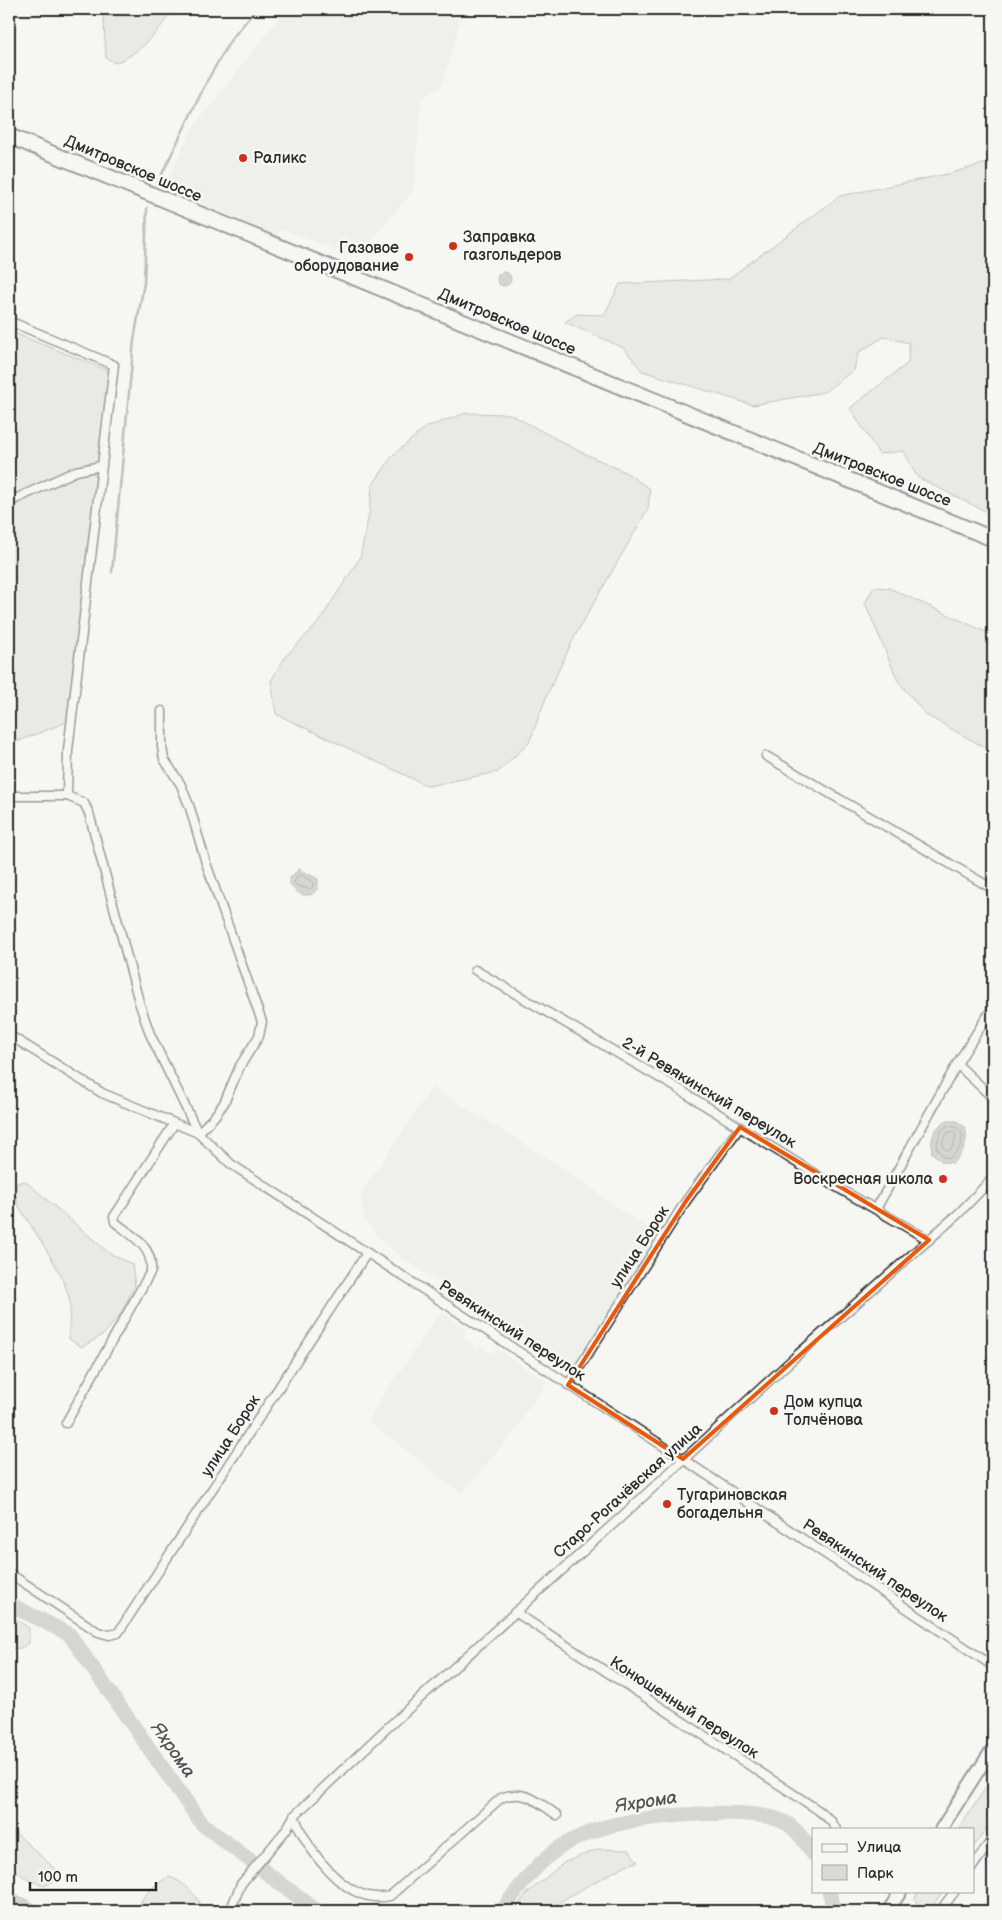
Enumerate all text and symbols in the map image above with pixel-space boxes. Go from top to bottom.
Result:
street label: Дмитровское шоссе [62,132,204,206]
place label: Раликс [253,149,307,168]
marker: Раликс [237,152,249,164]
place label: Заправка газгольдеров [463,228,562,265]
place label: Газовое оборудование [294,239,399,276]
marker: Заправка газгольдеров [447,240,459,252]
marker: Газовое оборудование [403,251,415,263]
street label: Дмитровское шоссе [436,285,578,359]
street label: Дмитровское шоссе [810,439,954,511]
street label: 2-й Ревякинский переулок [619,1033,800,1153]
place label: Воскресная школа [793,1170,934,1189]
marker: Воскресная школа [937,1173,949,1185]
street label: улица Борок [606,1202,674,1292]
street label: Ревякинский переулок [435,1276,589,1386]
street label: улица Борок [197,1391,265,1481]
place label: Дом купца Толчёнова [784,1393,863,1430]
marker: Дом купца Толчёнова [768,1405,780,1417]
street label: Старо-Рогачёвская улица [550,1419,706,1563]
place label: Тугариновская богадельня [677,1486,787,1523]
marker: Тугариновская богадельня [661,1498,673,1510]
street label: Ревякинский переулок [799,1515,952,1627]
street label: Конюшенный переулок [606,1653,762,1763]
water label: Яхрома [146,1717,200,1782]
water label: Яхрома [612,1787,679,1817]
legend [812,1828,974,1892]
text: Улица [857,1838,902,1857]
scale bar [30,1860,156,1892]
text: Парк [857,1864,894,1883]
text: 100 m [38,1868,78,1887]

